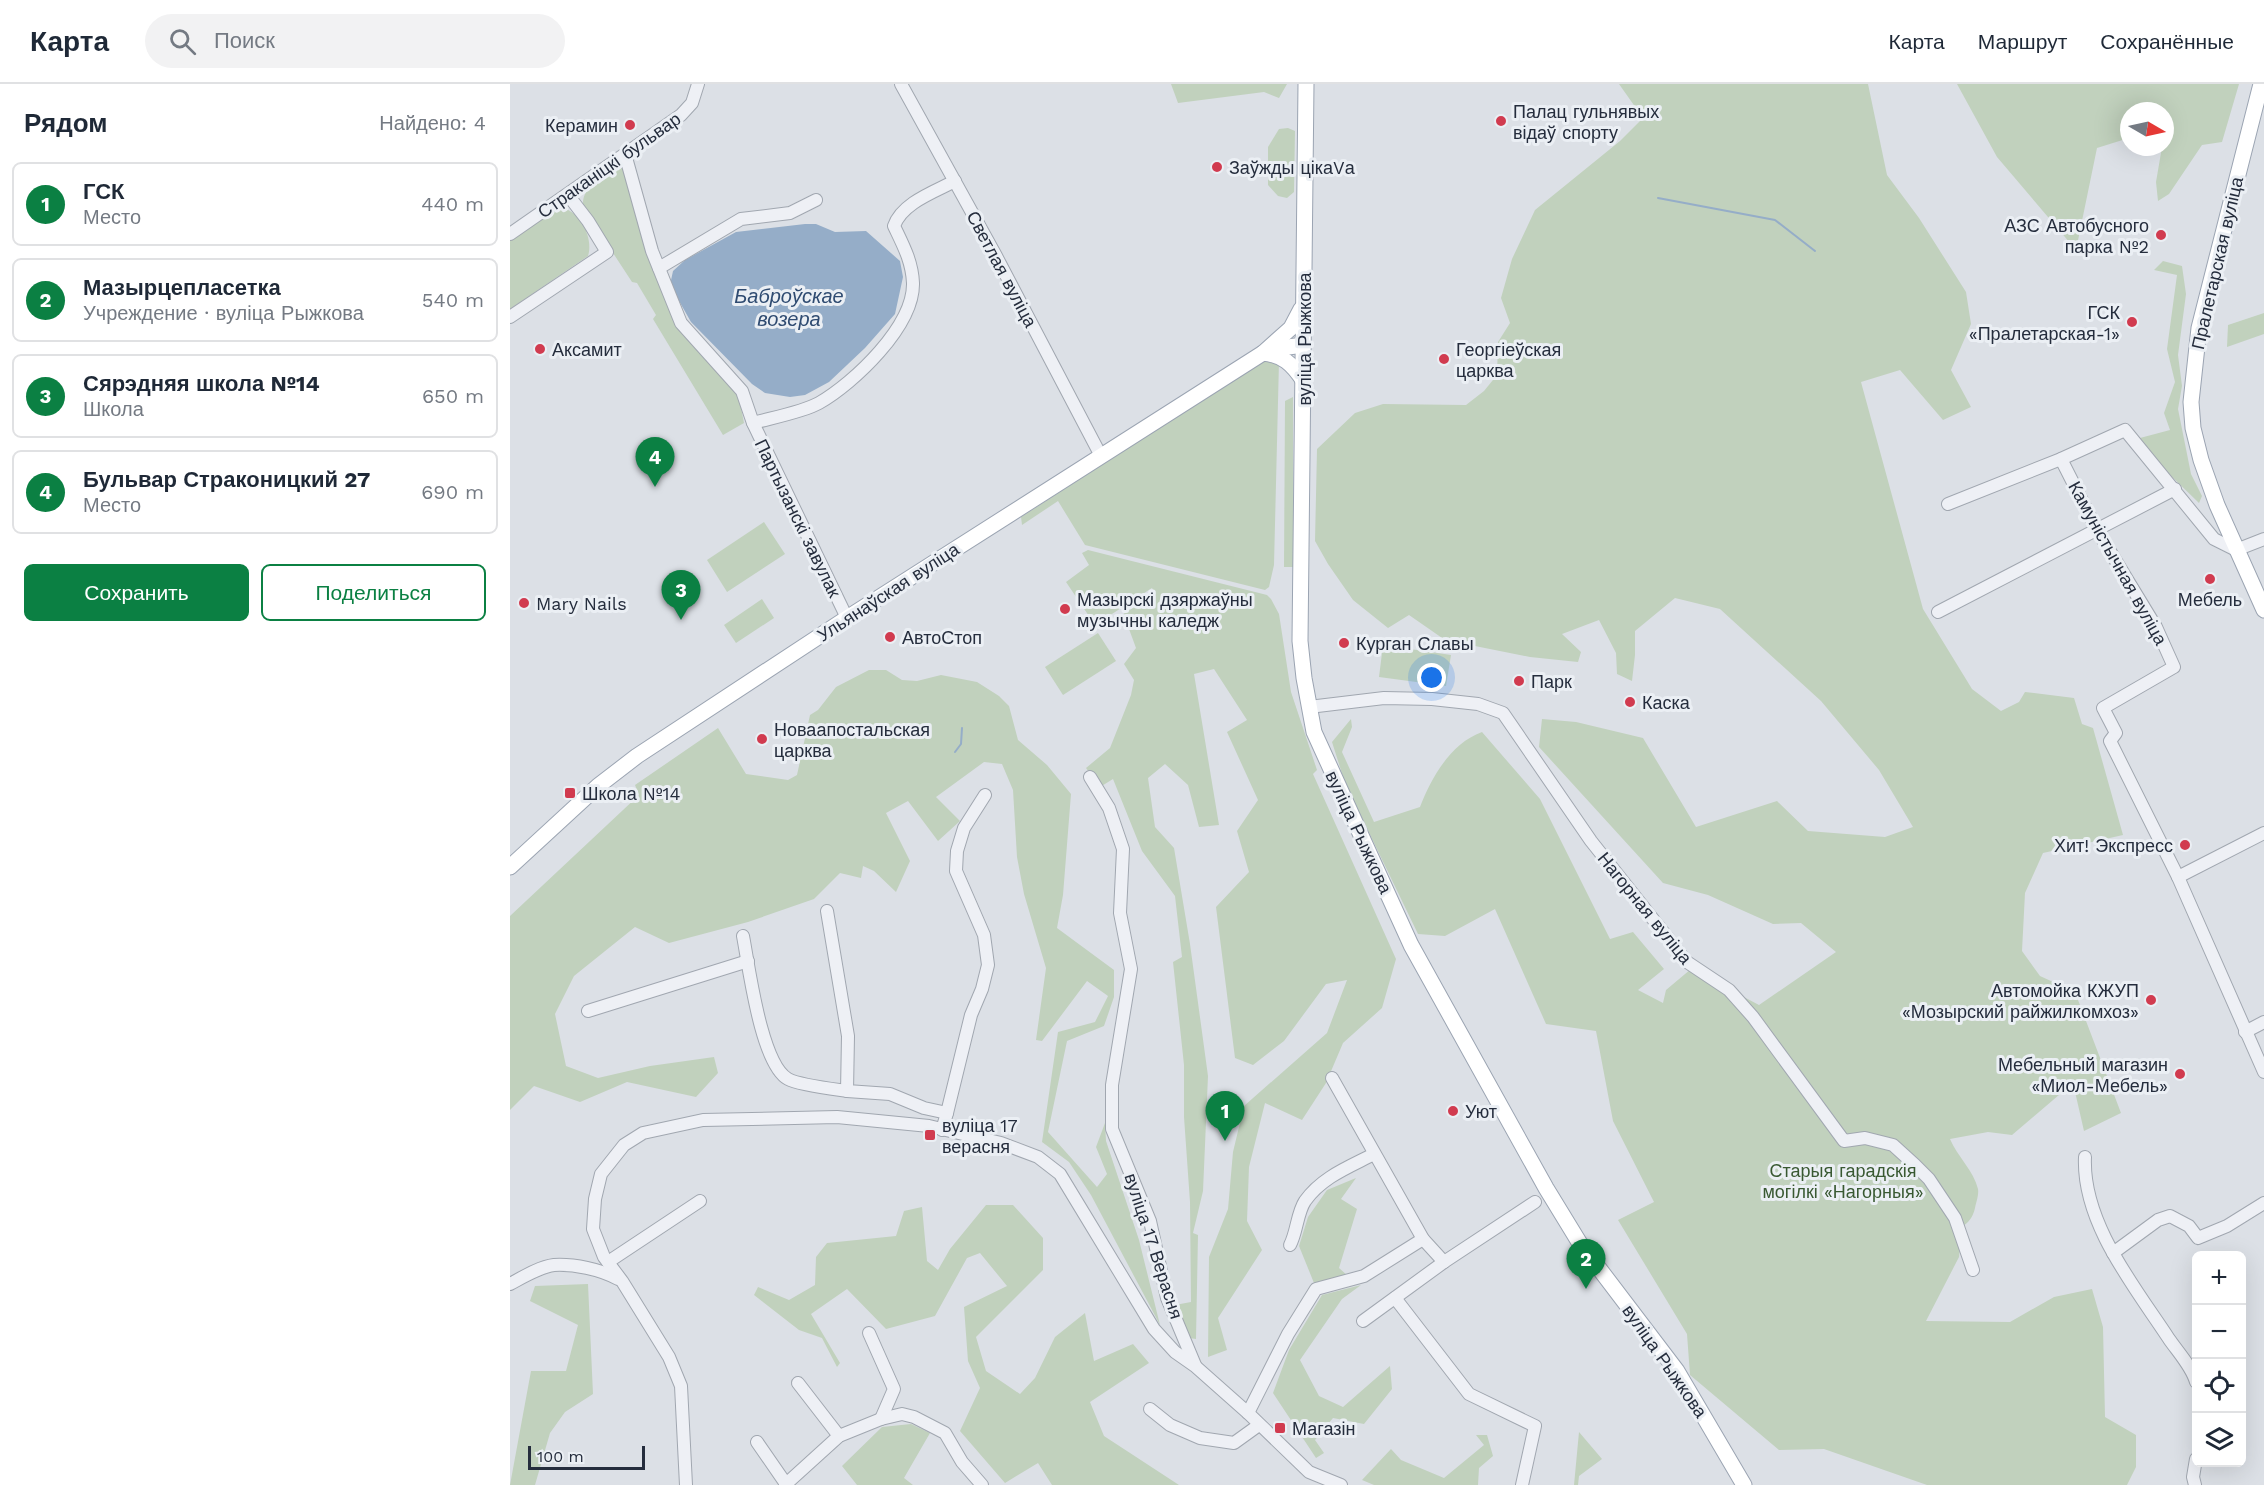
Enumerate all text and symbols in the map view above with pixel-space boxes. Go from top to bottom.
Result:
search box [145,14,565,68]
text: Карта [30,25,109,58]
icon: search [166,25,199,58]
text: Поиск [214,28,275,53]
text: Карта [1889,29,1945,54]
text: Маршрут [1978,29,2067,54]
text: Сохранённые [2100,29,2234,54]
place label: Палац гульнявых відаў спорту [1513,101,1659,143]
north arrow [2120,102,2174,156]
text: Рядом [24,108,107,138]
street label: Страканіцкі бульвар [534,108,684,222]
text: Найдено: 4 [379,111,486,135]
marker: Палац гульнявых відаў спорту [1494,114,1508,128]
place label: Керамин [545,115,618,136]
marker: Керамин [623,118,637,132]
place label: Заўжды цікаVа [1229,157,1356,178]
marker: Заўжды цікаVа [1210,160,1224,174]
street label: Пралетарская вуліца [2187,174,2247,351]
text: ГСК [83,179,125,204]
text: 1 [41,192,50,216]
text: 440 m [421,192,484,216]
text: Место [83,205,141,229]
street label: Светлая вуліца [963,207,1042,332]
place label: АЗС Автобусного парка №2 [2004,215,2149,257]
marker: АЗС Автобусного парка №2 [2154,228,2168,242]
street label: вуліца Рыжкова [1294,271,1315,406]
text: Мазырцепласетка [83,275,281,300]
water label: Баброўскае возера [734,284,844,331]
text: 2 [40,288,51,312]
text: 540 m [422,288,484,312]
text: Учреждение · вуліца Рыжкова [83,301,364,325]
place label: ГСК «Пралетарская-1» [1969,302,2121,344]
marker: ГСК «Пралетарская-1» [2125,315,2139,329]
place label: Аксамит [552,339,622,360]
place label: Георгіеўская царква [1456,339,1561,381]
marker: Аксамит [533,342,547,356]
marker: Георгіеўская царква [1437,352,1451,366]
text: Сярэдняя школа №14 [83,371,320,396]
text: 3 [40,384,51,408]
text: 650 m [422,384,484,408]
text: Школа [83,397,144,421]
street label: Партызанскі завулак [751,435,845,601]
pin: 4 [636,438,674,487]
text: Бульвар Страконицкий 27 [83,467,370,492]
street label: Камуністычная вуліца [2064,477,2172,649]
text: 4 [39,480,52,504]
text: 690 m [421,480,484,504]
text: Место [83,493,141,517]
street label: Ульянаўская вуліца [813,538,964,646]
button: Сохранить [24,564,249,621]
button: Поделиться [261,564,486,621]
pin: 3 [662,570,700,620]
marker: Мебель [2203,572,2217,586]
place label: Мазырскі дзяржаўны музычны каледж [1077,589,1253,631]
place label: Мебель [2178,589,2242,610]
place label: Mary Nails [536,593,627,614]
marker: Mary Nails [517,596,531,610]
marker: Мазырскі дзяржаўны музычны каледж [1058,602,1072,616]
place label: АвтоСтоп [902,627,982,648]
marker: АвтоСтоп [883,630,897,644]
place label: Курган Славы [1356,633,1474,654]
marker: Курган Славы [1337,636,1351,650]
your location [1417,663,1446,692]
place label: Парк [1531,671,1572,692]
marker: Парк [1512,674,1526,688]
place label: Каска [1642,692,1691,713]
marker: Каска [1623,695,1637,709]
place label: Новаапостальская царква [774,719,930,761]
marker: Новаапостальская царква [755,732,769,746]
street label: вуліца Рыжкова [1321,767,1397,898]
place label: Школа №14 [582,783,681,804]
marker: Школа №14 [563,786,577,800]
place label: Хит! Экспресс [2054,835,2173,856]
marker: Хит! Экспресс [2178,838,2192,852]
street label: Нагорная вуліца [1594,848,1697,969]
place label: Автомойка КЖУП «Мозырский райжилкомхоз» [1902,980,2139,1022]
marker: Автомойка КЖУП «Мозырский райжилкомхоз» [2144,993,2158,1007]
place label: Мебельный магазин «Миол-Мебель» [1998,1054,2168,1096]
marker: Мебельный магазин «Миол-Мебель» [2173,1067,2187,1081]
pin: 1 [1206,1092,1244,1141]
place label: Уют [1465,1101,1497,1122]
marker: Уют [1446,1104,1460,1118]
place label: вуліца 17 верасня [942,1115,1018,1157]
marker: вуліца 17 верасня [923,1128,937,1142]
park label: Старыя гарадскія могілкі «Нагорныя» [1762,1160,1924,1202]
street label: вуліца 17 Верасня [1121,1171,1187,1321]
pin: 2 [1566,1240,1606,1289]
map controls [2192,1251,2246,1467]
button: + [2192,1251,2246,1305]
street label: вуліца Рыжкова [1618,1300,1712,1422]
button: − [2192,1305,2246,1359]
button: locate [2192,1359,2246,1413]
button: layers [2192,1413,2246,1467]
place label: Магазін [1292,1418,1355,1439]
marker: Магазін [1273,1421,1287,1435]
scale bar [528,1443,645,1470]
text: 100 m [537,1447,584,1466]

